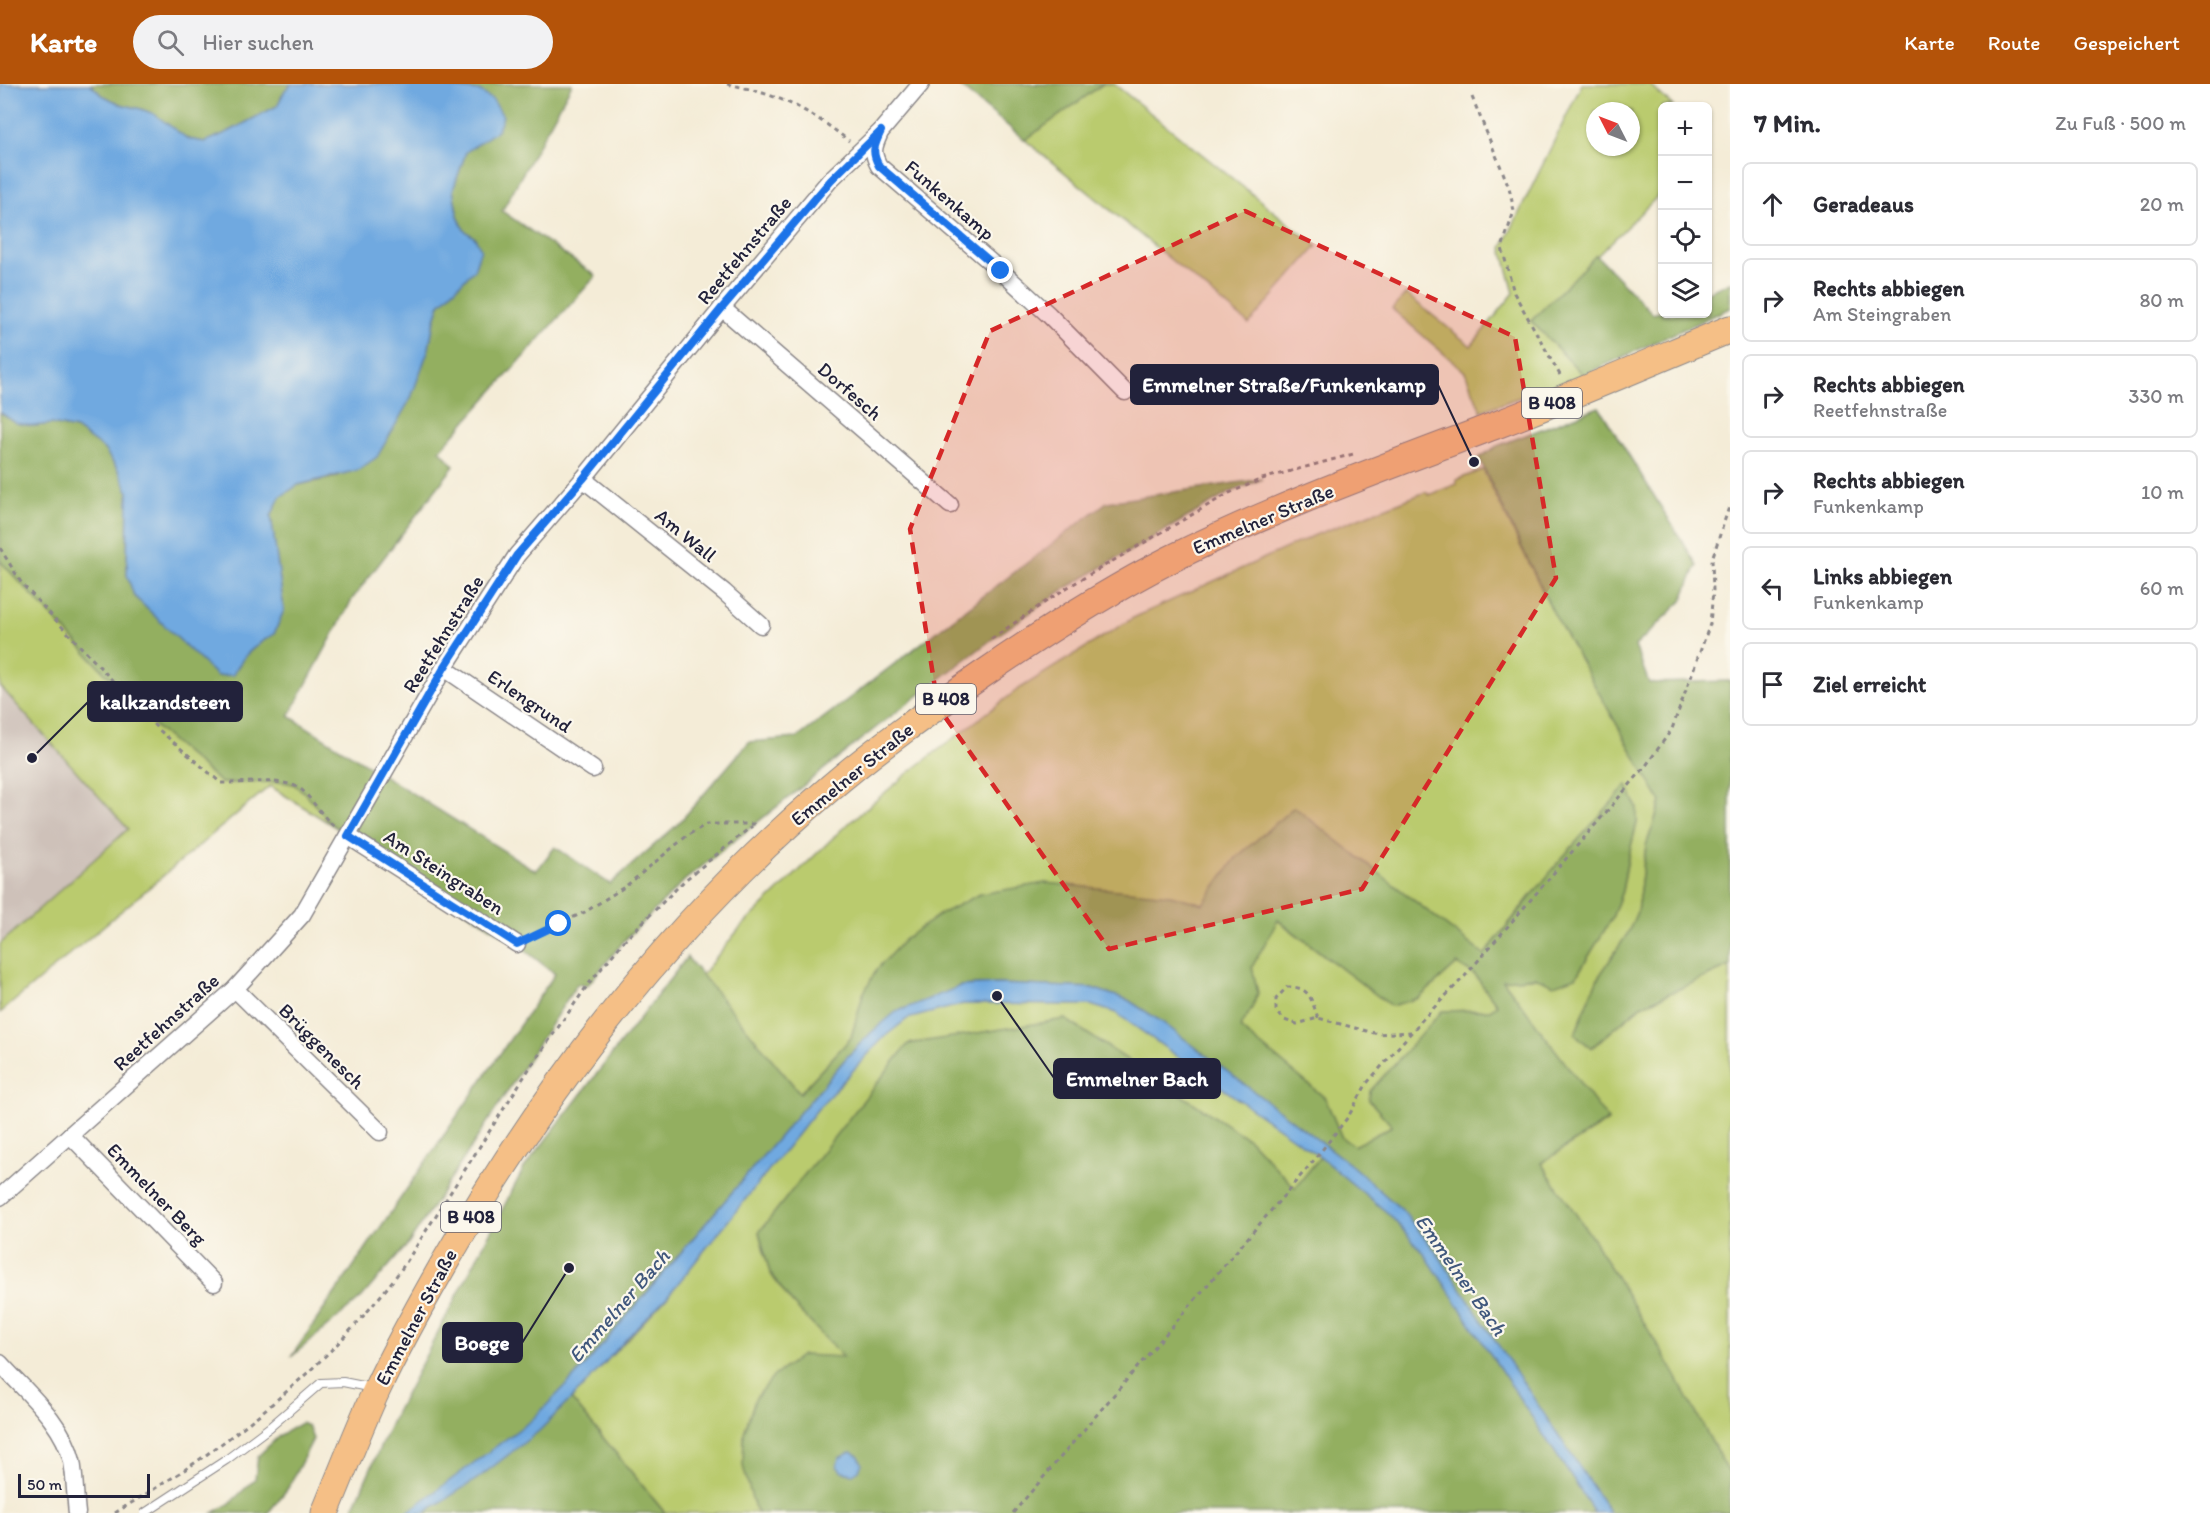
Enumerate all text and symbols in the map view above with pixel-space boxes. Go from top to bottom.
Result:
search box [133,15,553,69]
text: Karte [30,25,97,59]
icon: search [154,26,187,59]
text: Hier suchen [202,29,314,56]
text: Karte [1904,30,1955,55]
text: Route [1988,30,2041,55]
text: Gespeichert [2074,30,2180,55]
north arrow [1586,102,1640,156]
map controls [1658,102,1712,318]
button: + [1658,102,1712,156]
text: 7 Min. [1754,107,1821,139]
text: Zu Fuß · 500 m [2055,111,2186,135]
street label: Funkenkamp [900,155,1000,245]
button: − [1658,156,1712,210]
icon: ahead [1756,188,1789,221]
street label: Reetfehnstraße [692,191,796,309]
text: Geradeaus [1813,191,1914,218]
text: 20 m [2140,192,2184,216]
button: locate [1658,210,1712,264]
route end [987,257,1013,283]
button: layers [1658,264,1712,318]
text: Rechts abbiegen [1813,275,1965,302]
icon: right [1756,284,1789,317]
text: 80 m [2139,288,2184,312]
text: Am Steingraben [1813,302,1951,326]
street label: Dorfesch [813,357,887,425]
callout: Emmelner Straße/Funkenkamp [1131,365,1438,404]
text: Rechts abbiegen [1813,371,1965,398]
text: Emmelner Straße/Funkenkamp [1142,372,1426,398]
icon: right [1756,380,1789,413]
text: 330 m [2129,384,2184,408]
road number: B 408 [1522,388,1582,418]
text: Reetfehnstraße [1813,398,1947,422]
text: Rechts abbiegen [1813,467,1965,494]
icon: right [1756,476,1789,509]
street label: Emmelner Straße [1189,478,1337,560]
text: 10 m [2141,480,2184,504]
text: Funkenkamp [1813,494,1924,518]
street label: Am Wall [650,503,722,567]
text: Links abbiegen [1813,563,1952,590]
street label: Reetfehnstraße [397,571,489,697]
icon: left [1756,572,1789,605]
text: 60 m [2140,576,2184,600]
text: Funkenkamp [1813,590,1924,614]
street label: Erlengrund [483,664,577,738]
icon: arrive [1756,668,1789,701]
text: Ziel erreicht [1813,671,1926,698]
callout: kalkzandsteen [88,682,242,721]
road number: B 408 [916,684,976,714]
text: kalkzandsteen [100,689,230,714]
street label: Emmelner Straße [786,717,918,831]
street label: Am Steingraben [379,824,509,920]
route start [545,910,571,936]
street label: Reetfehnstraße [108,968,224,1076]
street label: Brüggenesch [274,998,370,1094]
callout: Emmelner Bach [1054,1059,1220,1098]
text: Emmelner Bach [1066,1066,1209,1091]
street label: Emmelner Berg [102,1138,212,1251]
road number: B 408 [441,1202,501,1232]
water label: Emmelner Bach [1410,1209,1513,1341]
water label: Emmelner Bach [563,1243,675,1368]
street label: Emmelner Straße [370,1245,462,1389]
callout: Boege [443,1323,522,1362]
text: Boege [454,1330,510,1356]
scale bar [18,1471,150,1498]
text: 50 m [27,1475,62,1494]

